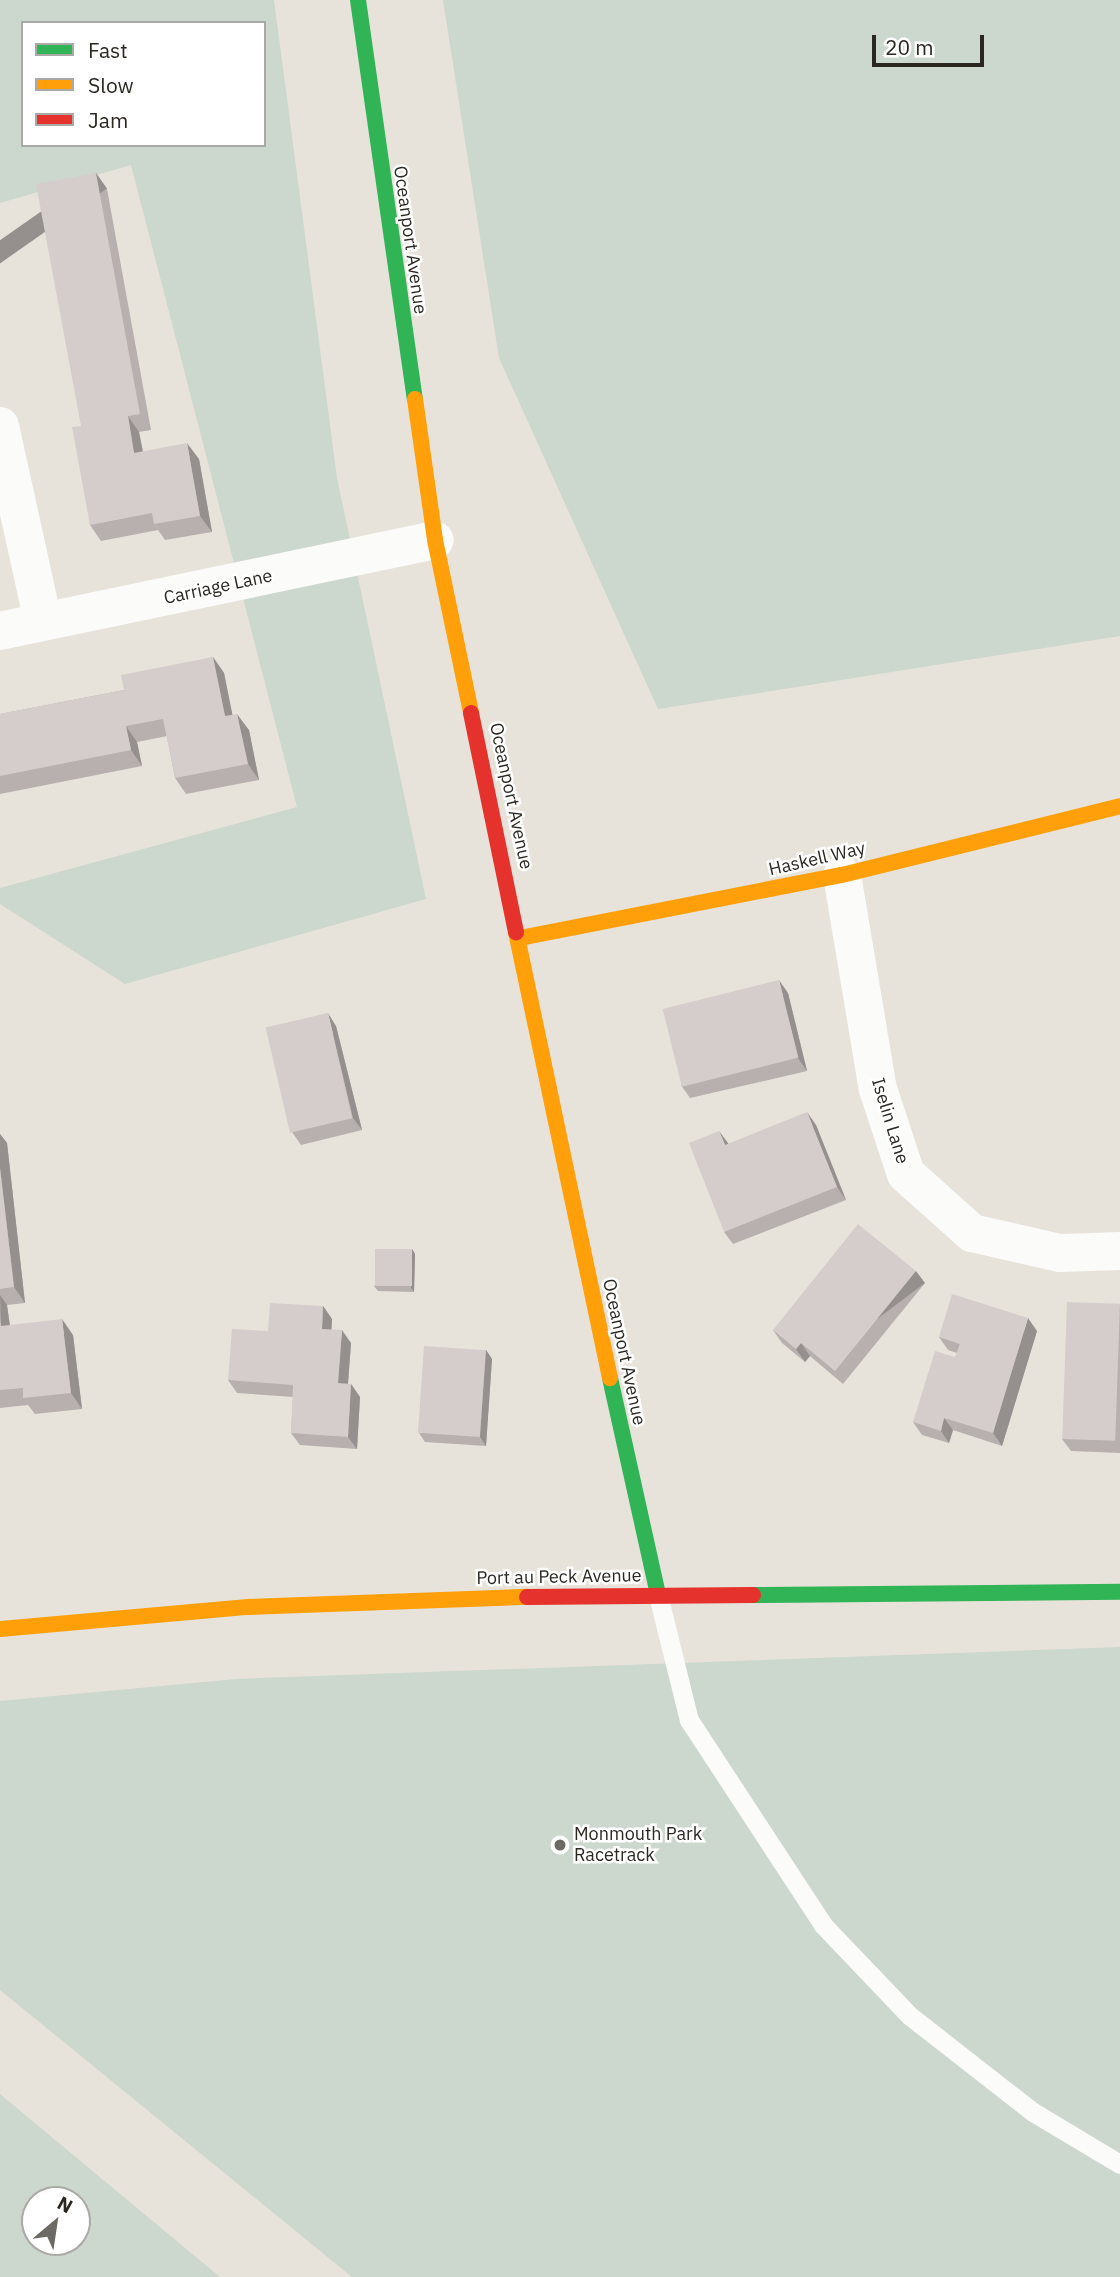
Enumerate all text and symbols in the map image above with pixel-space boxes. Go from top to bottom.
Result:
legend [21,21,266,147]
scale bar [875,21,987,65]
text: 20 m [885,33,934,61]
text: Fast [88,36,128,64]
text: Slow [88,71,134,99]
text: Jam [88,106,128,134]
street label: Oceanport Avenue [389,165,431,315]
street label: Carriage Lane [162,565,274,609]
street label: Oceanport Avenue [485,721,537,871]
street label: Haskell Way [767,837,867,881]
street label: Iselin Lane [867,1076,913,1166]
street label: Oceanport Avenue [598,1277,650,1427]
street label: Port au Peck Avenue [476,1565,642,1589]
place label: Monmouth Park Racetrack [574,1824,702,1867]
marker: Monmouth Park Racetrack [552,1837,568,1853]
north arrow [21,2186,91,2256]
text: N [53,2191,77,2218]

